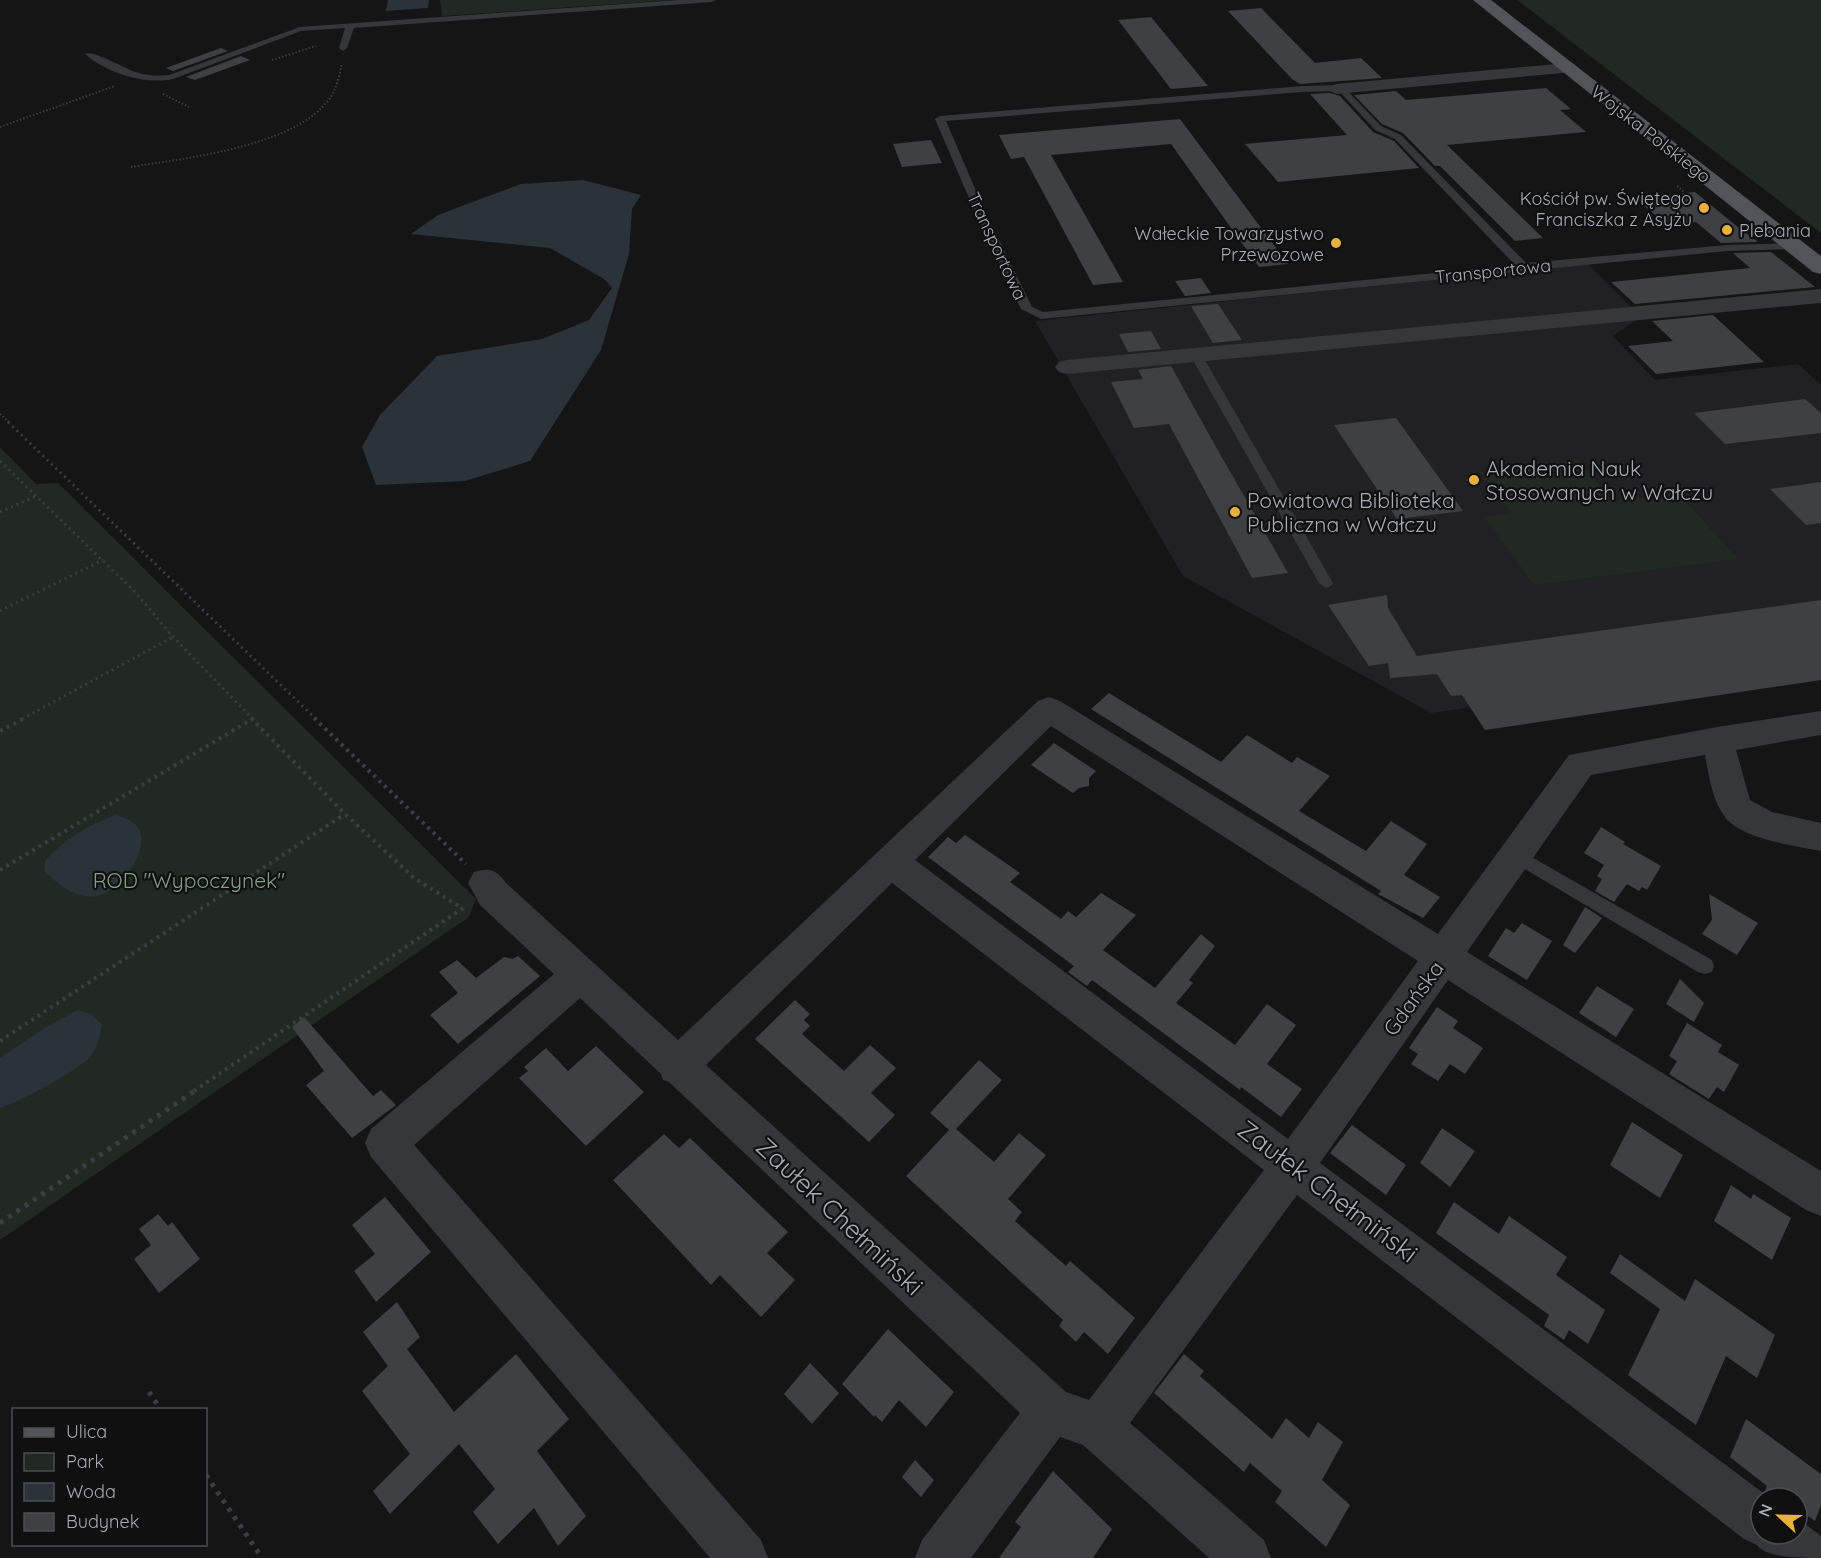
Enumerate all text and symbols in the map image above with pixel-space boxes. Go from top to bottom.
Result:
street label: Wojska Polskiego [1586,80,1716,188]
place label: Kościół pw. Świętego Franciszka z Asyżu [1520,187,1692,231]
street label: Transportowa [962,188,1032,304]
marker: Kościół pw. Świętego Franciszka z Asyżu [1697,201,1711,215]
place label: Plebania [1739,219,1811,242]
place label: Wałeckie Towarzystwo Przewozowe [1134,222,1324,266]
marker: Plebania [1720,223,1734,237]
marker: Wałeckie Towarzystwo Przewozowe [1329,236,1343,250]
street label: Transportowa [1434,253,1552,289]
place label: Akademia Nauk Stosowanych w Wałczu [1486,455,1713,505]
marker: Akademia Nauk Stosowanych w Wałczu [1467,473,1481,487]
place label: Powiatowa Biblioteka Publiczna w Wałczu [1247,487,1455,537]
marker: Powiatowa Biblioteka Publiczna w Wałczu [1228,505,1242,519]
park label: ROD "Wypoczynek" [93,867,285,893]
street label: Gdańska [1377,956,1449,1040]
street label: Zaułek Chełmiński [1231,1112,1425,1270]
street label: Zaułek Chełmiński [749,1130,931,1302]
legend [12,1408,207,1546]
text: Ulica [66,1420,107,1443]
text: Park [66,1450,104,1473]
text: Woda [66,1480,116,1503]
north arrow [1749,1486,1809,1546]
text: N [1754,1501,1777,1520]
text: Budynek [66,1510,139,1533]

